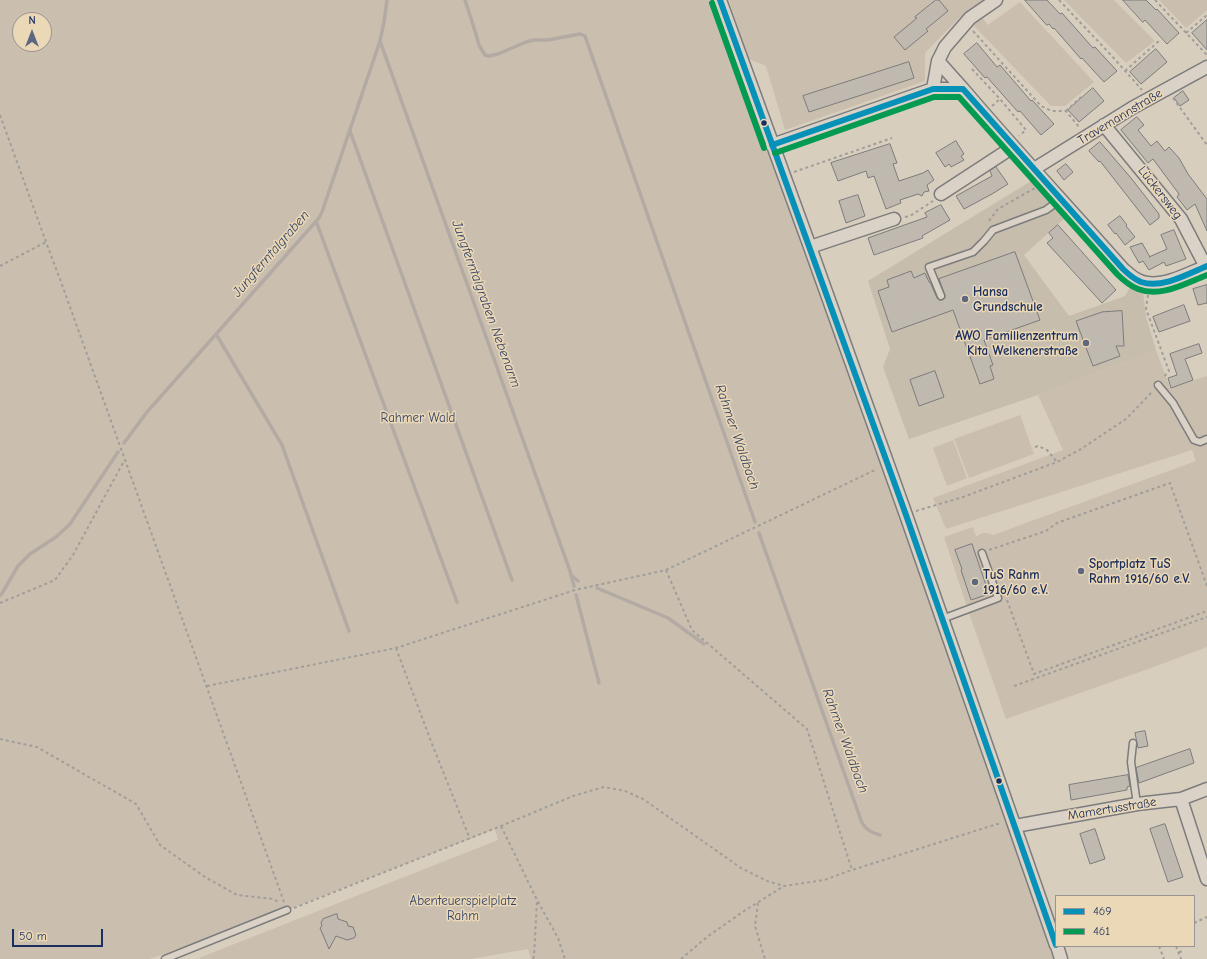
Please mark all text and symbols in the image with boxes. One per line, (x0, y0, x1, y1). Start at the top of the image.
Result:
north arrow (12, 12, 52, 52)
text: N (28, 14, 36, 27)
street label: Travemannstraße (1075, 86, 1165, 148)
unlabelled marker (759, 118, 769, 128)
street label: Lückersweg (1134, 163, 1186, 223)
water label: Jungferntalgraben (229, 207, 313, 301)
water label: Jungferntalgraben Nebenarm (448, 218, 524, 390)
place label: Hansa Grundschule (973, 284, 1043, 315)
marker: Hansa Grundschule (960, 294, 970, 304)
place label: AWO Familienzentrum Kita Welkenerstraße (955, 328, 1078, 359)
marker: AWO Familienzentrum Kita Welkenerstraße (1081, 338, 1091, 348)
water label: Rahmer Waldbach (711, 382, 763, 492)
park label: Rahmer Wald (381, 410, 455, 426)
place label: Sportplatz TuS Rahm 1916/60 e.V. (1089, 556, 1190, 587)
marker: Sportplatz TuS Rahm 1916/60 e.V. (1076, 566, 1086, 576)
place label: TuS Rahm 1916/60 e.V. (983, 567, 1048, 598)
marker: TuS Rahm 1916/60 e.V. (970, 577, 980, 587)
water label: Rahmer Waldbach (818, 686, 872, 796)
unlabelled marker (994, 776, 1004, 786)
street label: Mamertusstraße (1066, 794, 1158, 824)
park label: Abenteuerspielplatz Rahm (410, 893, 516, 924)
legend (1055, 895, 1195, 947)
text: 469 (1093, 904, 1112, 918)
scale bar (14, 921, 105, 947)
text: 461 (1093, 924, 1110, 938)
text: 50 m (19, 929, 47, 943)

